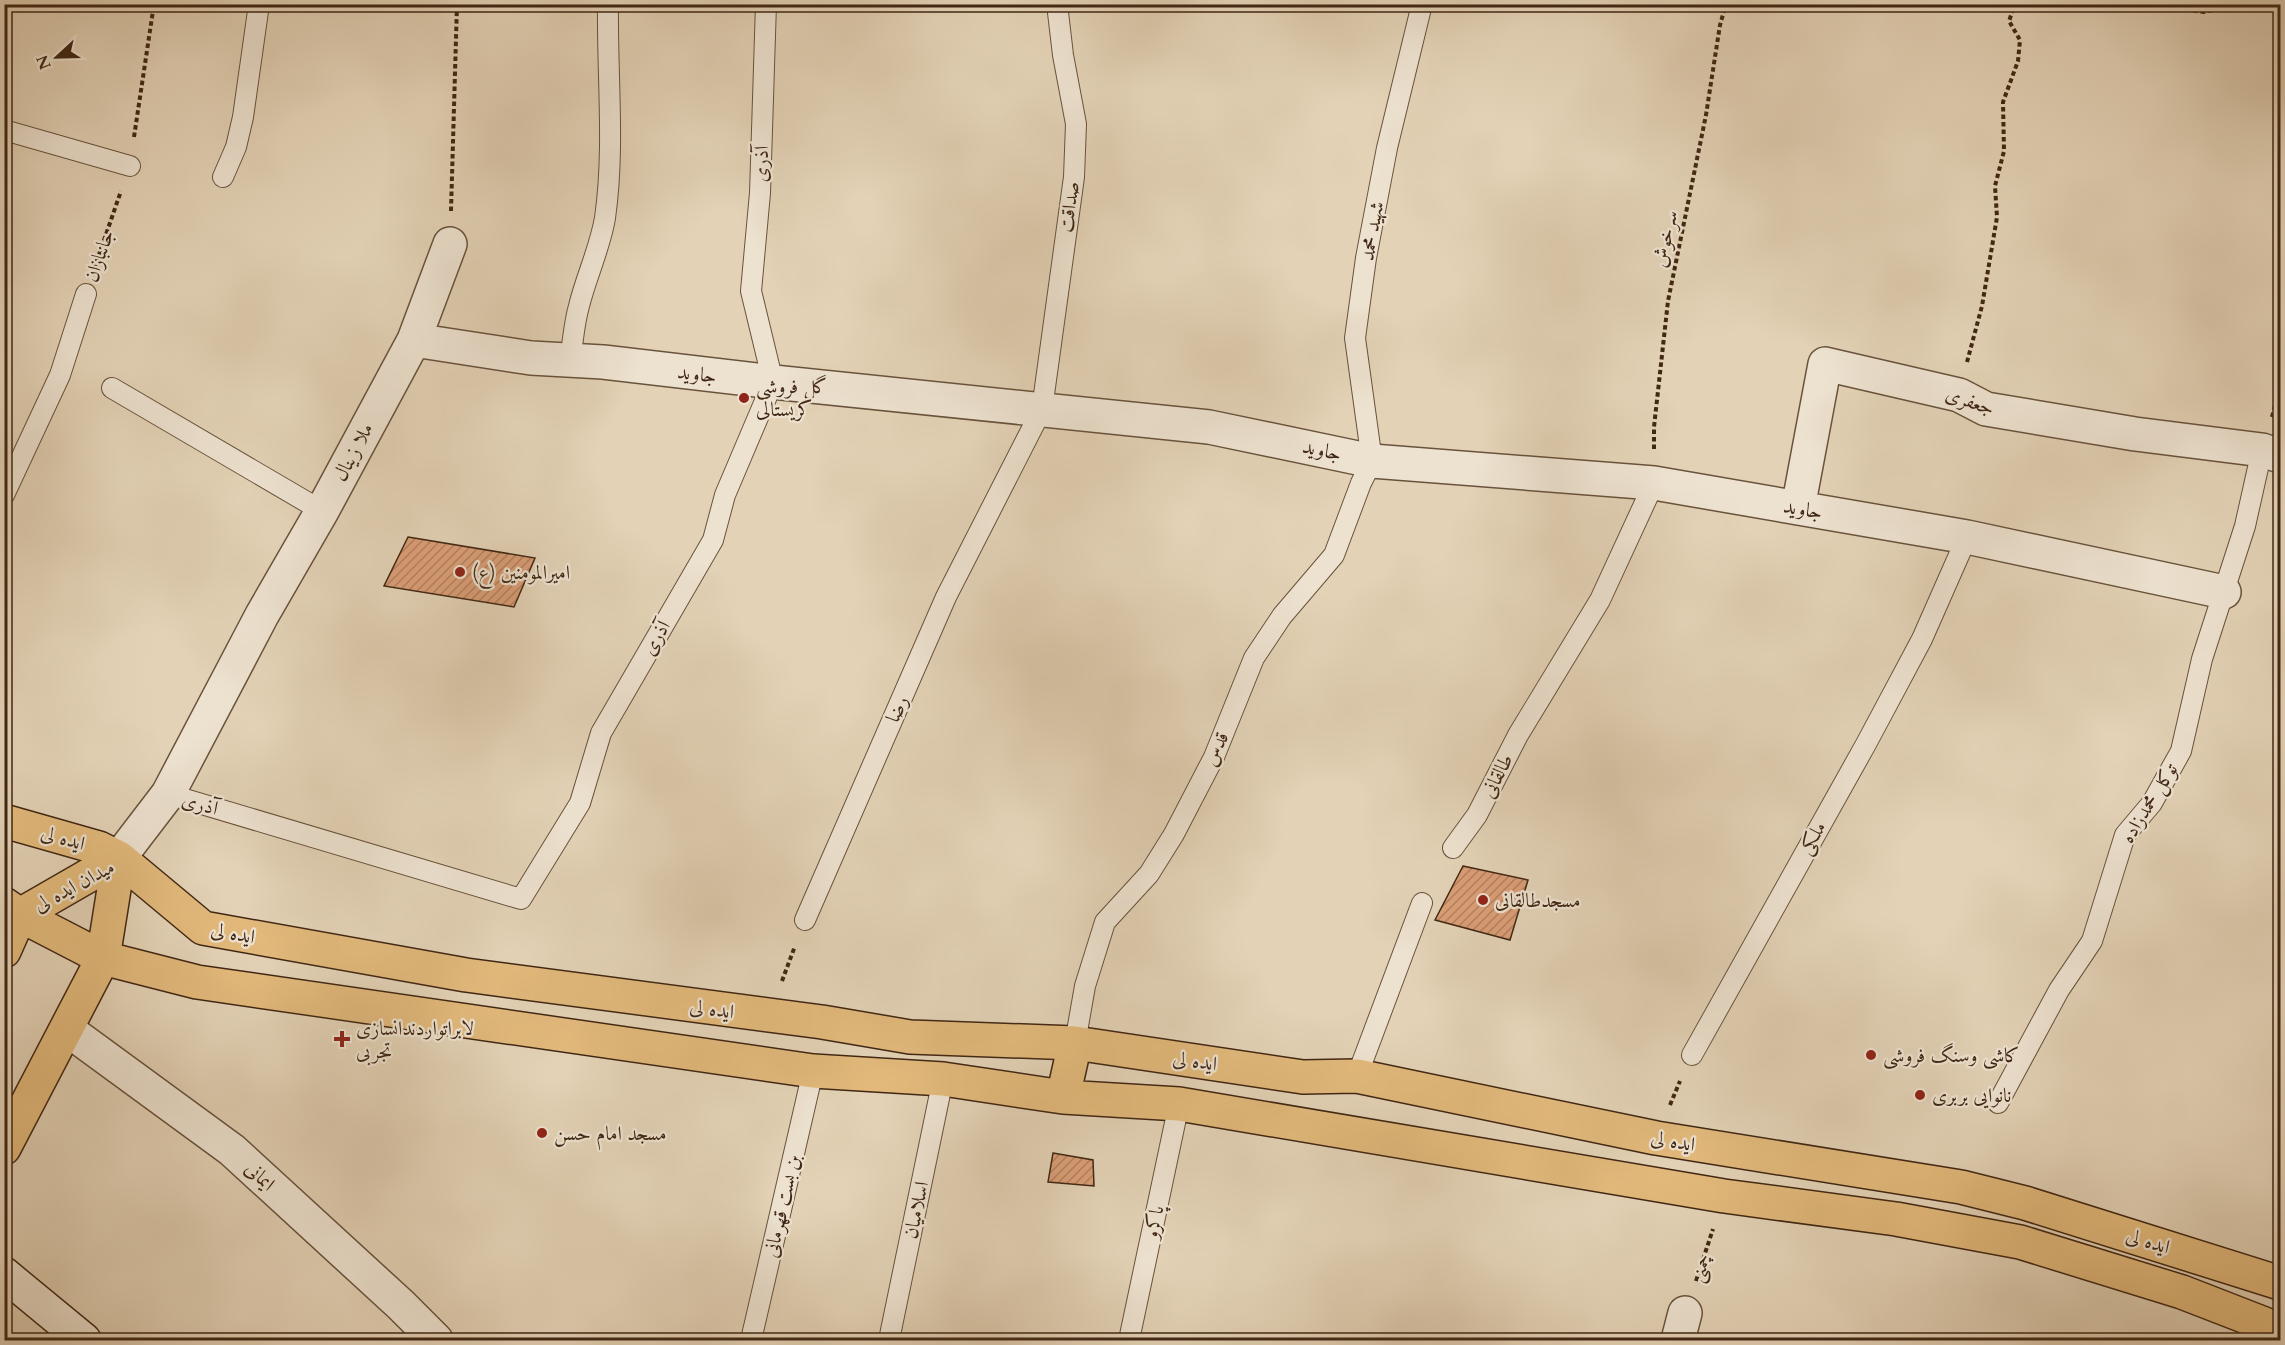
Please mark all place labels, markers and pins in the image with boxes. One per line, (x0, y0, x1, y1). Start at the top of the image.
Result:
place label: گل فروشی کریستالی (756, 373, 827, 423)
marker: گل فروشی کریستالی (737, 391, 751, 405)
place label: امیرالمومنین (ع) (472, 559, 570, 590)
marker: امیرالمومنین (ع) (453, 565, 467, 579)
place label: مسجدطالقانی (1495, 887, 1580, 914)
marker: مسجدطالقانی (1476, 893, 1490, 907)
place label: لابراتواردندانسازی تجربی (356, 1015, 474, 1066)
marker: لابراتواردندانسازی تجربی (333, 1030, 351, 1048)
place label: کاشی وسنگ فروشی (1883, 1042, 2020, 1070)
marker: کاشی وسنگ فروشی (1864, 1048, 1878, 1062)
place label: نانوایی بربری (1932, 1082, 2012, 1109)
marker: نانوایی بربری (1913, 1088, 1927, 1102)
place label: مسجد امام حسن (554, 1120, 666, 1151)
marker: مسجد امام حسن (535, 1126, 549, 1140)

